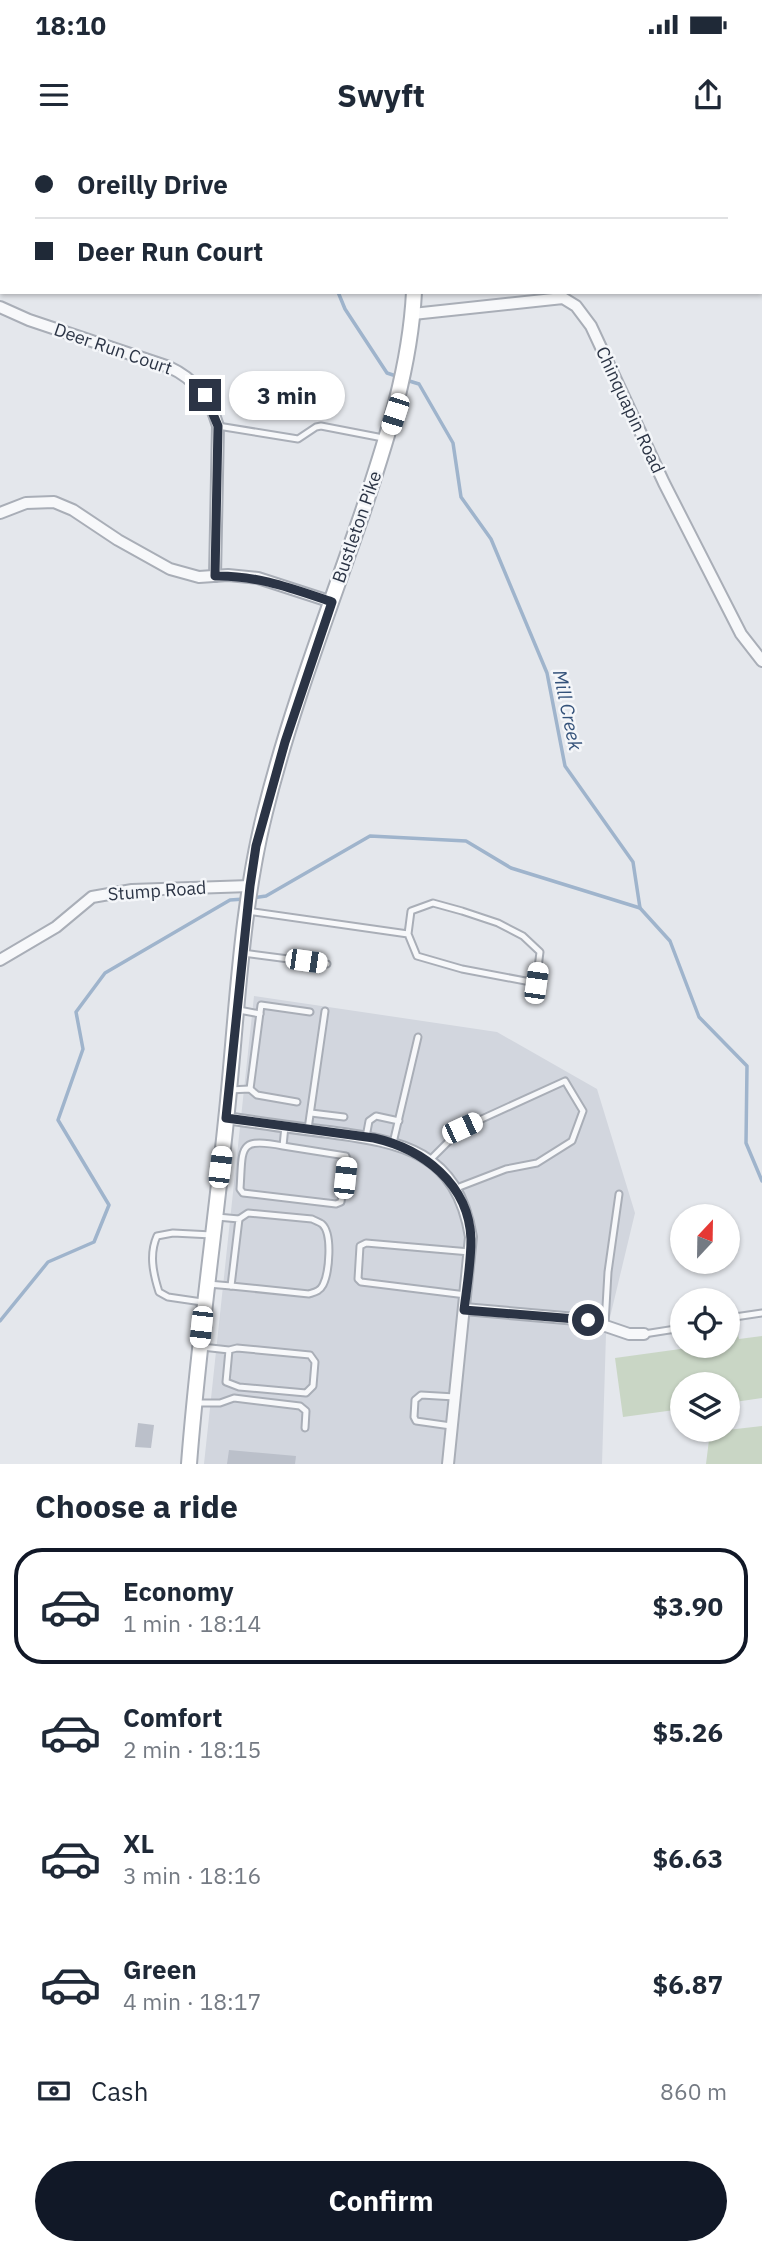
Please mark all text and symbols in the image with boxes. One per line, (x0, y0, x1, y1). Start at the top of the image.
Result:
text: 18:10 (35, 8, 106, 42)
text: Swyft (337, 74, 425, 116)
icon: menu (35, 76, 73, 114)
icon: share (689, 76, 727, 114)
text: Oreilly Drive (77, 167, 228, 201)
text: Deer Run Court (77, 234, 263, 268)
street label: Deer Run Court (51, 318, 175, 379)
street label: Chinquapin Road (591, 343, 670, 477)
callout: 3 min (230, 370, 345, 420)
route end (189, 379, 221, 411)
text: 3 min (257, 380, 317, 410)
car (379, 391, 412, 437)
street label: Bustleton Pike (327, 468, 386, 586)
water label: Mill Creek (548, 667, 588, 754)
street label: Stump Road (107, 876, 207, 905)
car (284, 948, 329, 974)
car (523, 961, 550, 1005)
car (439, 1110, 486, 1146)
car (208, 1145, 233, 1189)
car (333, 1156, 358, 1200)
north arrow (670, 1204, 740, 1274)
map controls (670, 1204, 740, 1442)
button: locate (670, 1288, 740, 1358)
route start (572, 1304, 604, 1336)
car (189, 1305, 214, 1349)
button: layers (670, 1372, 740, 1442)
text: Choose a ride (35, 1485, 238, 1527)
text: Economy (123, 1574, 234, 1608)
icon: car (39, 1575, 102, 1638)
text: $3.90 (653, 1589, 723, 1623)
text: 1 min · 18:14 (123, 1608, 261, 1638)
text: Comfort (123, 1700, 222, 1734)
icon: car (39, 1701, 102, 1764)
text: $5.26 (653, 1715, 723, 1749)
text: 2 min · 18:15 (123, 1734, 261, 1764)
text: XL (123, 1826, 154, 1860)
icon: car (39, 1827, 102, 1890)
text: $6.63 (653, 1841, 723, 1875)
text: 3 min · 18:16 (123, 1860, 261, 1890)
text: Green (123, 1952, 197, 1986)
icon: car (39, 1953, 102, 2016)
text: $6.87 (653, 1967, 723, 2001)
text: 4 min · 18:17 (123, 1986, 261, 2016)
icon: cash (35, 2072, 73, 2110)
text: Cash (91, 2074, 148, 2108)
text: 860 m (660, 2076, 727, 2106)
button: Confirm (35, 2161, 727, 2241)

